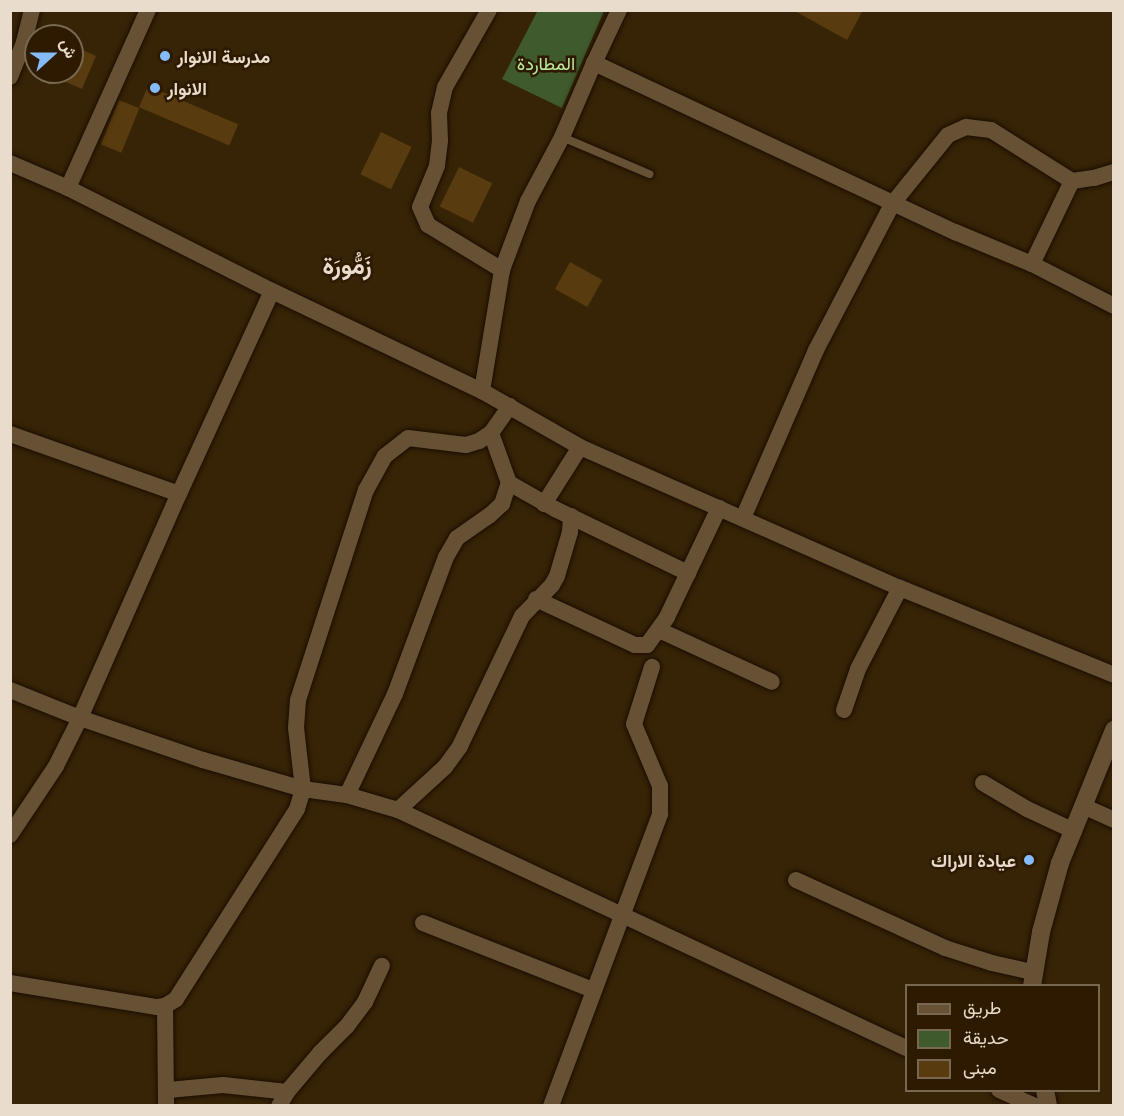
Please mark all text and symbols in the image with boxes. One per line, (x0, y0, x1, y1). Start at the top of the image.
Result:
north arrow (24, 24, 84, 84)
text: ش (55, 35, 83, 61)
place label: مدرسة الانوار (177, 45, 270, 67)
marker: مدرسة الانوار (158, 49, 172, 63)
park label: المطاردة (517, 52, 575, 74)
place label: الانوار (167, 77, 207, 99)
marker: الانوار (148, 81, 162, 95)
district label: زَمُّورَة (322, 251, 372, 279)
place label: عيادة الاراك (931, 849, 1016, 871)
marker: عيادة الاراك (1020, 851, 1038, 869)
legend (905, 984, 1100, 1092)
text: طريق (963, 995, 1001, 1019)
text: حديقة (963, 1025, 1009, 1049)
text: مبنى (963, 1055, 997, 1079)

